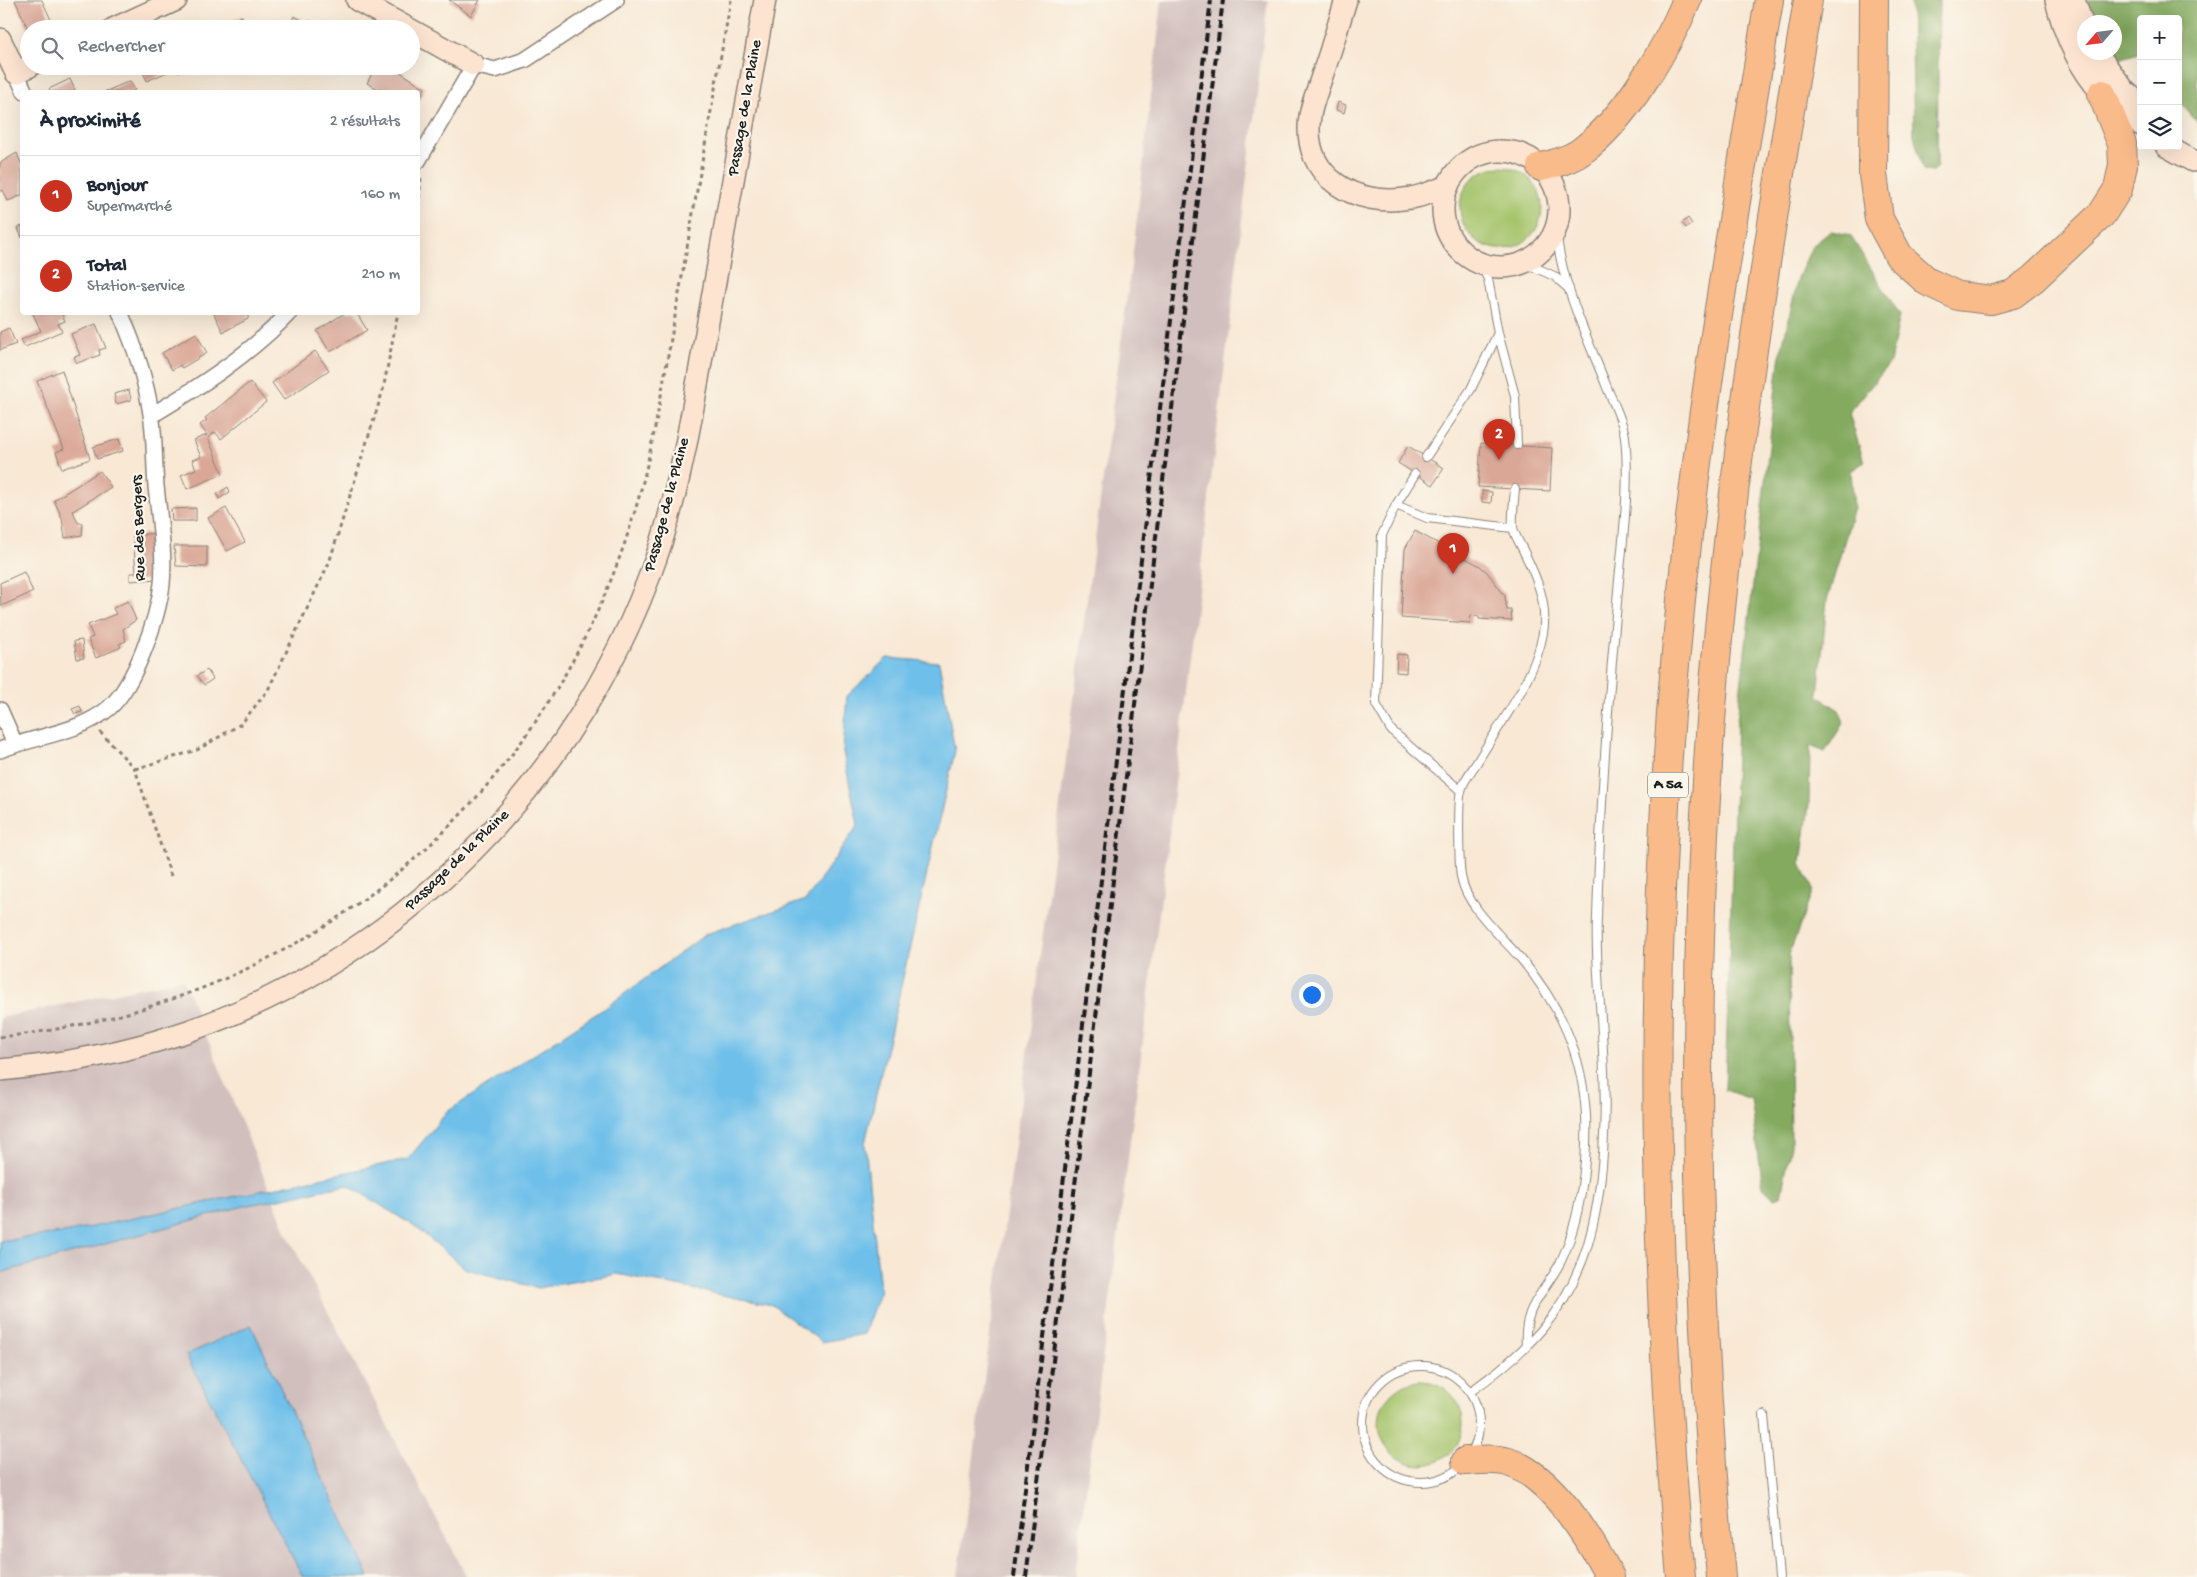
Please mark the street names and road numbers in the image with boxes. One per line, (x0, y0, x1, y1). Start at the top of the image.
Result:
street label: Passage de la Plaine (725, 38, 767, 178)
street label: Passage de la Plaine (641, 435, 695, 575)
street label: Rue des Bergers (129, 473, 151, 581)
road number: A 5a (1648, 772, 1688, 798)
street label: Passage de la Plaine (401, 806, 515, 916)

